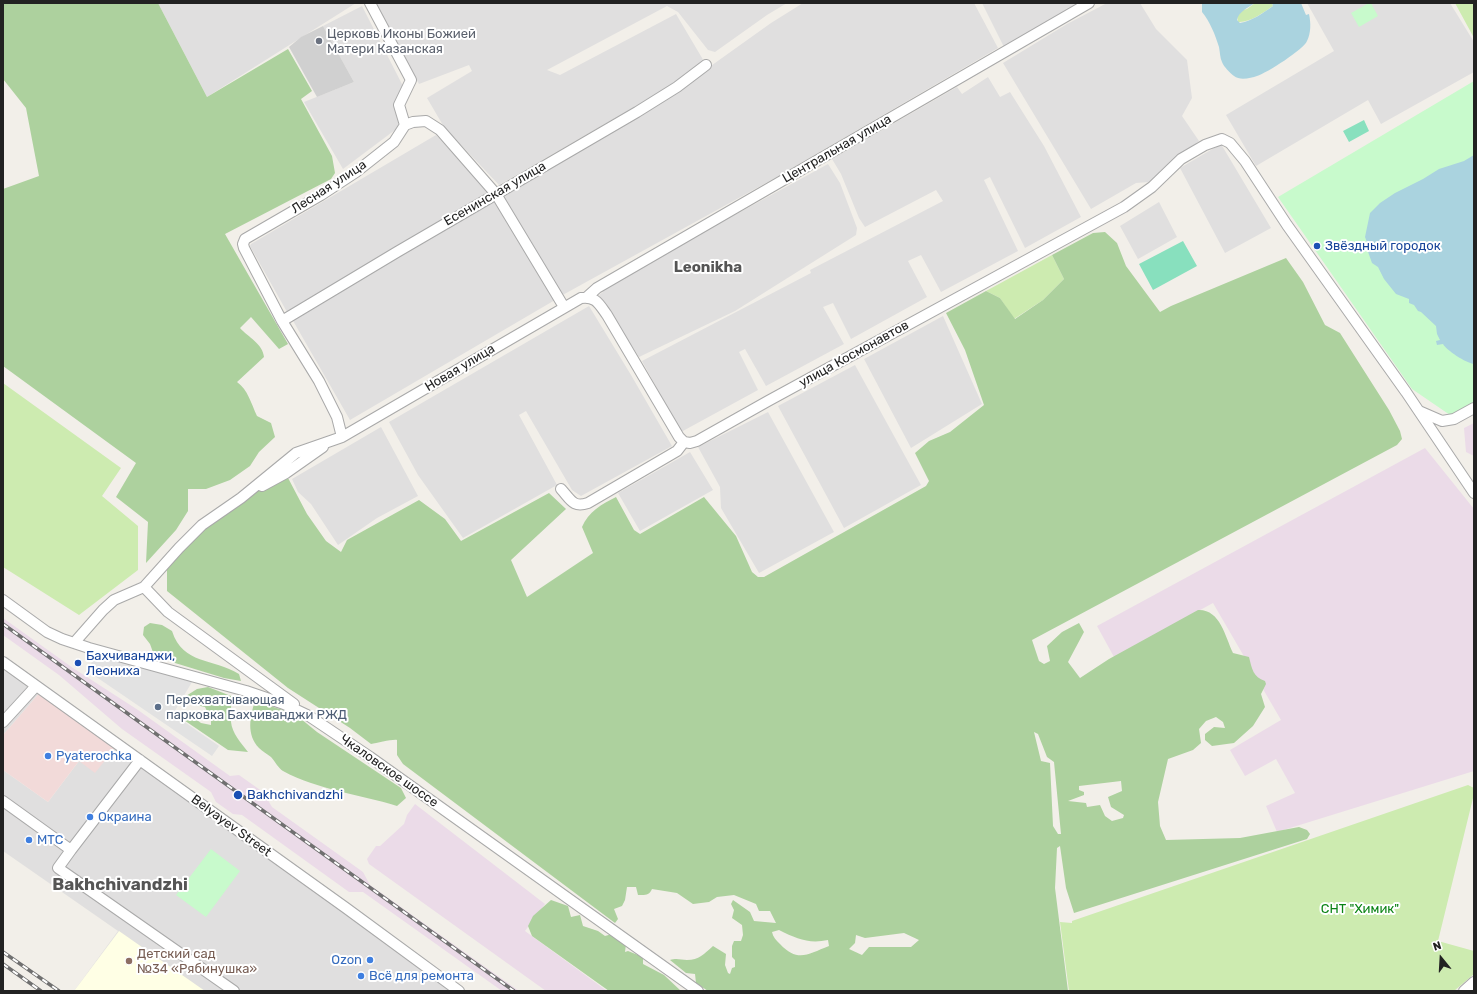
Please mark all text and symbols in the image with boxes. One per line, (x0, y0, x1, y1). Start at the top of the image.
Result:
place label: Церковь Иконы Божией Матери Казанская (327, 26, 476, 57)
marker: Церковь Иконы Божией Матери Казанская (314, 36, 324, 46)
street label: Центральная улица (780, 111, 894, 187)
street label: Лесная улица (289, 157, 369, 217)
street label: Есенинская улица (441, 158, 549, 230)
place label: Звёздный городок (1325, 238, 1441, 254)
marker: Звёздный городок (1312, 241, 1322, 251)
district label: Leonikha (674, 259, 742, 277)
street label: улица Космонавтов (796, 317, 912, 391)
street label: Новая улица (422, 341, 498, 395)
place label: Бахчиванджи, Леониха (86, 648, 175, 679)
marker: Бахчиванджи, Леониха (73, 658, 83, 668)
place label: Перехватывающая парковка Бахчиванджи РЖД (166, 692, 347, 723)
marker: Перехватывающая парковка Бахчиванджи РЖД (153, 702, 163, 712)
street label: Чкаловское шоссе (337, 731, 441, 811)
place label: Pyaterochka (56, 748, 132, 764)
marker: Pyaterochka (43, 751, 53, 761)
place label: Bakhchivandzhi (247, 787, 343, 803)
marker: Bakhchivandzhi (232, 789, 244, 801)
street label: Belyayev Street (188, 792, 274, 860)
place label: Окраина (98, 809, 152, 825)
marker: Окраина (85, 812, 95, 822)
place label: МТС (37, 832, 64, 848)
marker: МТС (24, 835, 34, 845)
district label: Bakhchivandzhi (52, 875, 188, 895)
park label: СНТ "Химик" (1321, 901, 1399, 917)
north arrow (1421, 938, 1461, 978)
text: N (1431, 939, 1443, 954)
place label: Детский сад №34 «Рябинушка» (137, 946, 257, 977)
place label: Ozon (331, 952, 362, 968)
marker: Ozon (365, 955, 375, 965)
marker: Детский сад №34 «Рябинушка» (124, 956, 134, 966)
place label: Всё для ремонта (369, 968, 474, 984)
marker: Всё для ремонта (356, 971, 366, 981)

